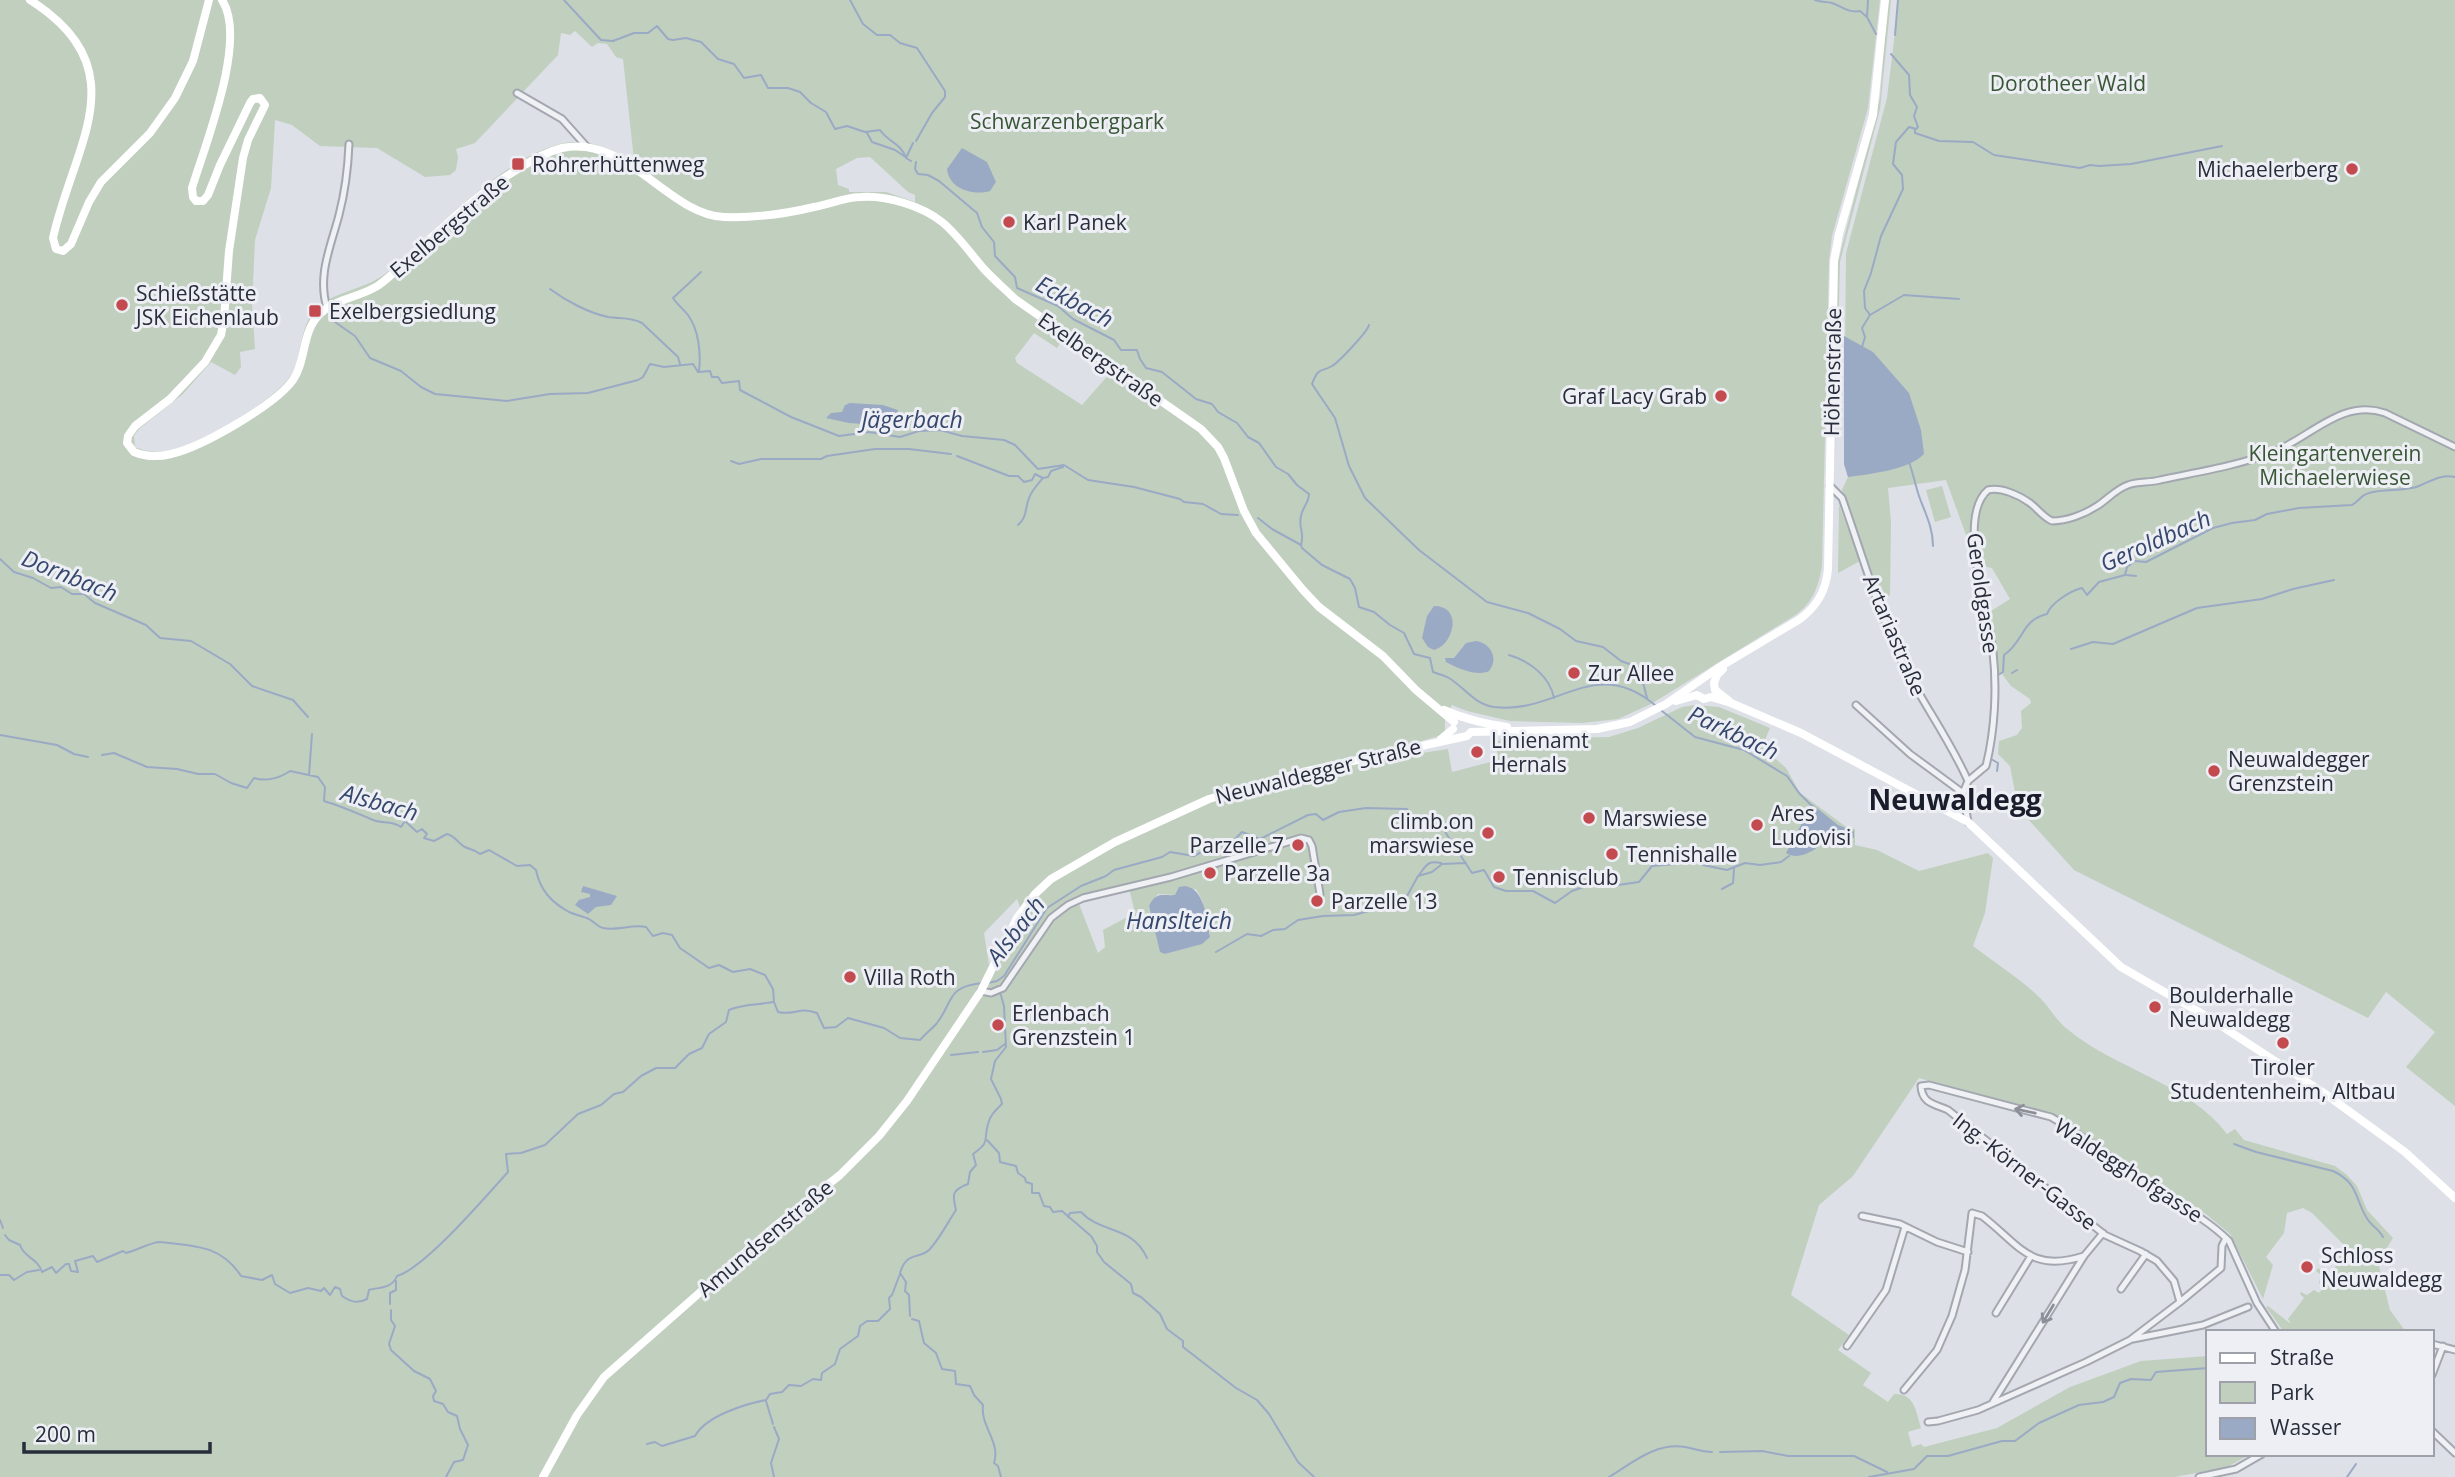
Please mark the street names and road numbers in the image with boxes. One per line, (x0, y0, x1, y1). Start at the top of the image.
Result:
street label: Exelbergstraße (384, 168, 514, 284)
street label: Exelbergstraße (1033, 305, 1169, 413)
street label: Höhenstraße (1817, 308, 1847, 436)
street label: Geroldgasse (1961, 531, 2005, 655)
street label: Artariastraße (1857, 570, 1933, 700)
street label: Neuwaldegger Straße (1212, 732, 1424, 810)
street label: Ing.-Körner-Gasse (1947, 1106, 2103, 1236)
street label: Waldegghofgasse (2050, 1112, 2208, 1228)
street label: Amundsenstraße (691, 1173, 839, 1303)

